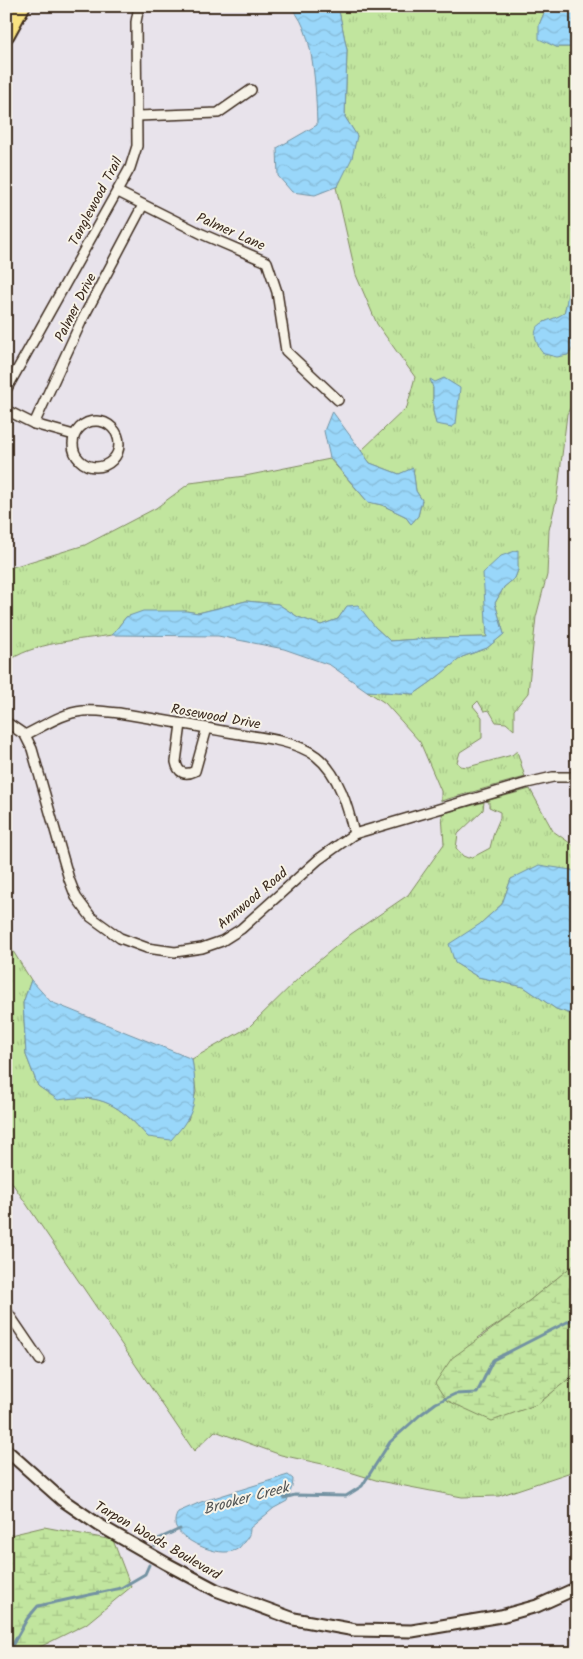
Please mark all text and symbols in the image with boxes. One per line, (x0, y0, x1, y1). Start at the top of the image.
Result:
street label: Tanglewood Trail (63, 153, 129, 250)
street label: Palmer Lane (193, 207, 269, 257)
street label: Palmer Drive (49, 269, 103, 346)
street label: Rosewood Drive (169, 698, 263, 736)
street label: Annwood Road (213, 862, 294, 935)
water label: Brooker Creek (201, 1476, 293, 1522)
street label: Tarpon Woods Boulevard (90, 1496, 226, 1587)

